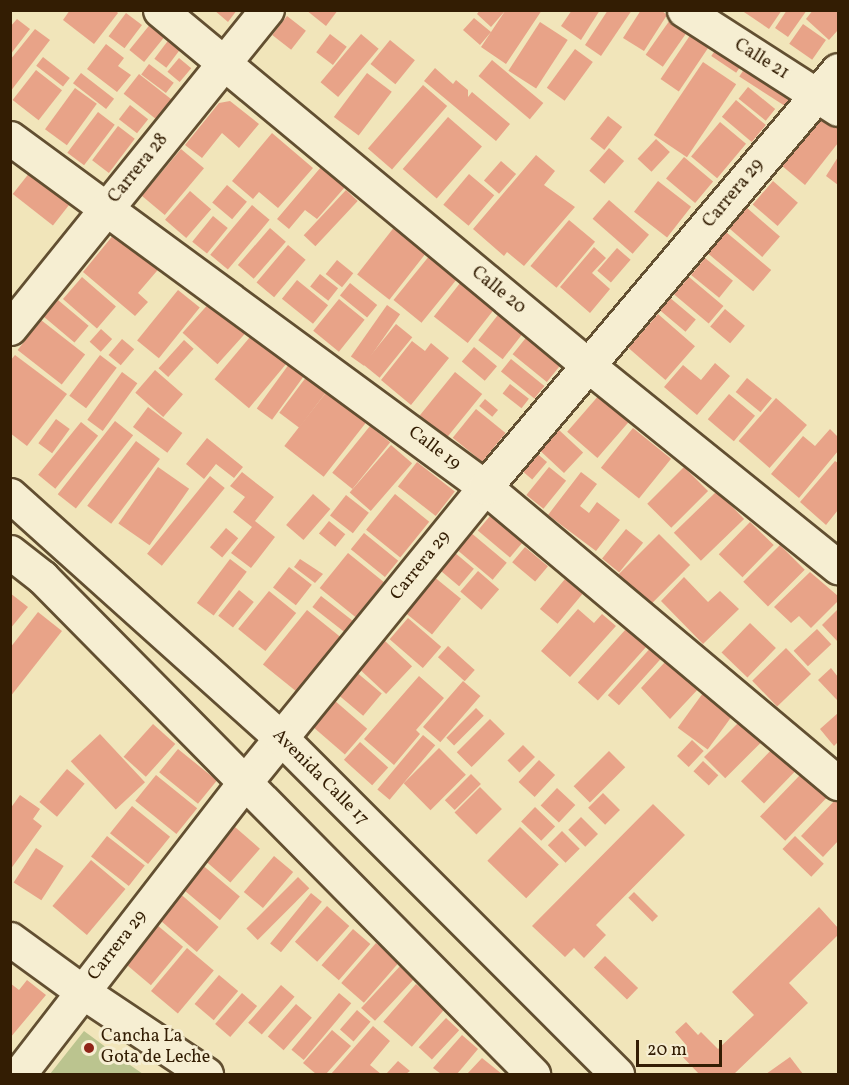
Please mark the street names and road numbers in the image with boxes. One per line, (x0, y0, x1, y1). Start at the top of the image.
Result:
street label: Calle 21 (730, 35, 792, 85)
street label: Carrera 28 (104, 130, 174, 208)
street label: Carrera 29 (699, 155, 769, 233)
street label: Calle 20 (466, 262, 530, 320)
street label: Calle 19 (404, 422, 464, 476)
street label: Carrera 29 (386, 527, 456, 605)
street label: Avenida Calle 17 (267, 725, 373, 831)
street label: Carrera 29 (84, 907, 152, 985)

